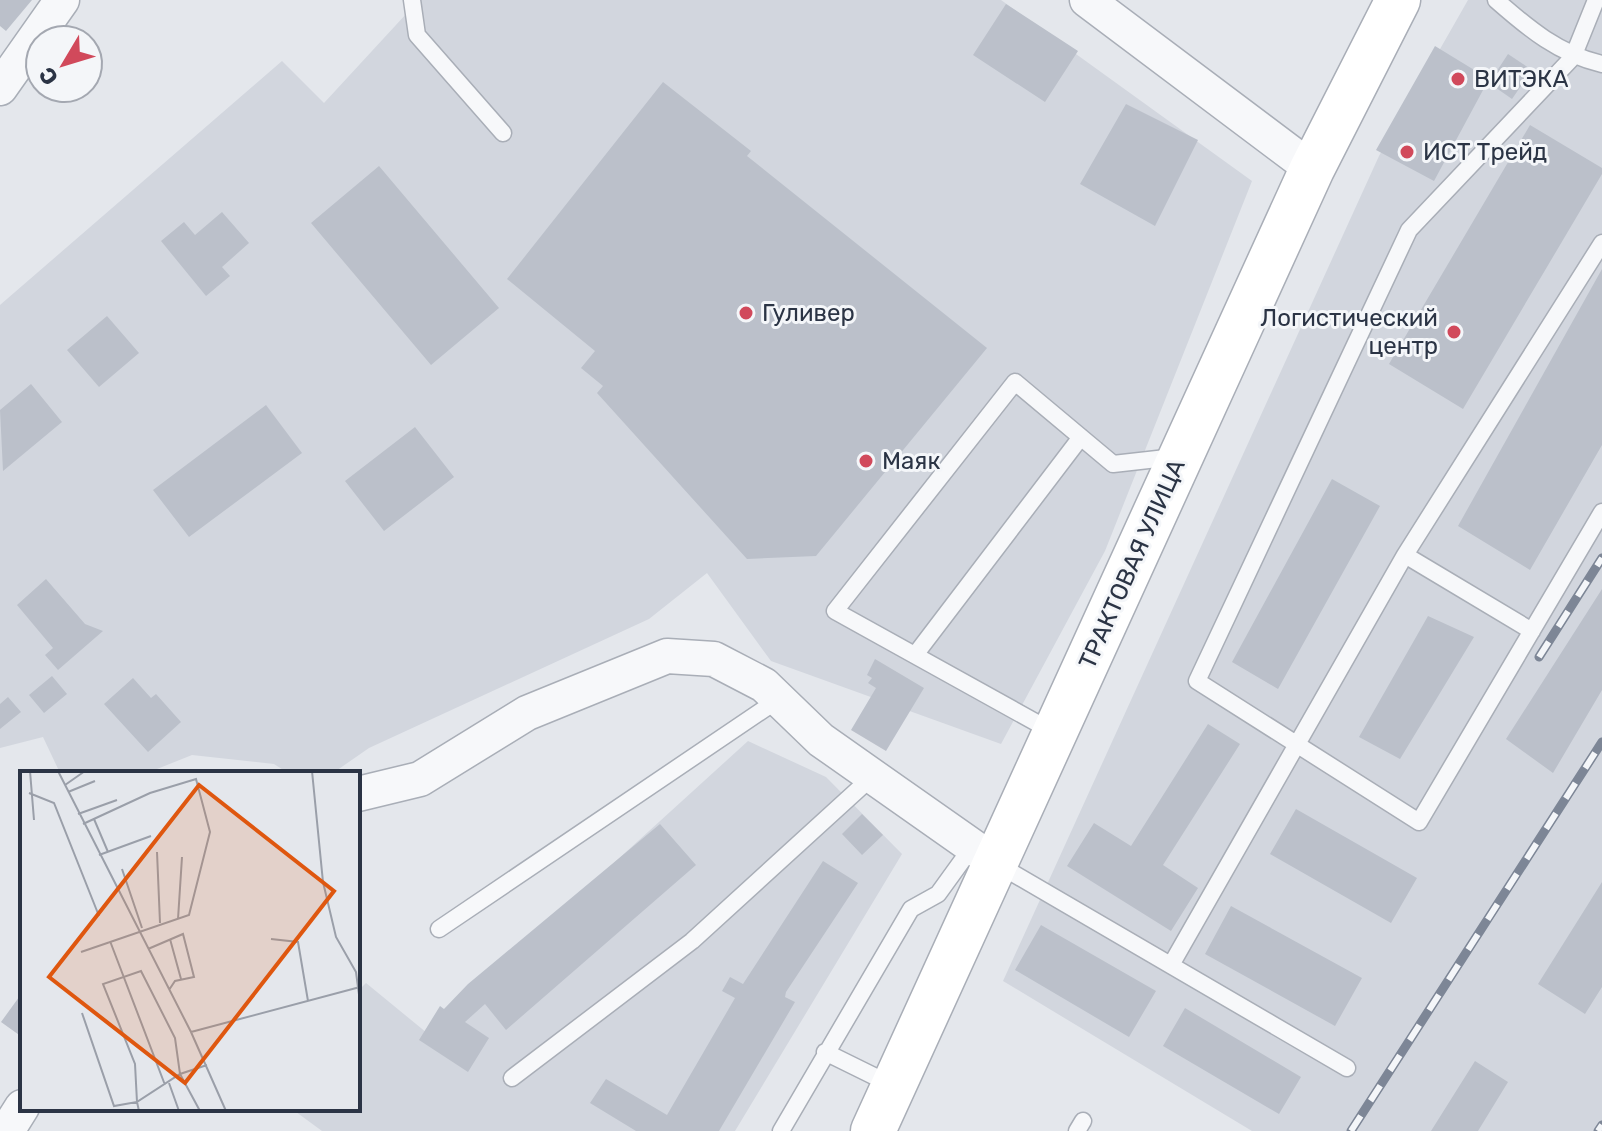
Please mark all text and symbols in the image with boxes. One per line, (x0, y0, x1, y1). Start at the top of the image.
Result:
north arrow (24, 24, 104, 104)
text: С (33, 62, 64, 90)
place label: ВИТЭКА (1474, 65, 1569, 93)
marker: ВИТЭКА (1449, 70, 1467, 88)
place label: ИСТ Трейд (1423, 138, 1547, 166)
marker: ИСТ Трейд (1398, 143, 1416, 161)
place label: Гуливер (762, 299, 855, 327)
marker: Гуливер (737, 304, 755, 322)
place label: Логистический центр (1260, 304, 1438, 360)
marker: Логистический центр (1445, 323, 1463, 341)
place label: Маяк (882, 447, 940, 475)
marker: Маяк (857, 452, 875, 470)
street label: ТРАКТОВАЯ УЛИЦА (1073, 455, 1191, 673)
inset map (20, 771, 360, 1111)

